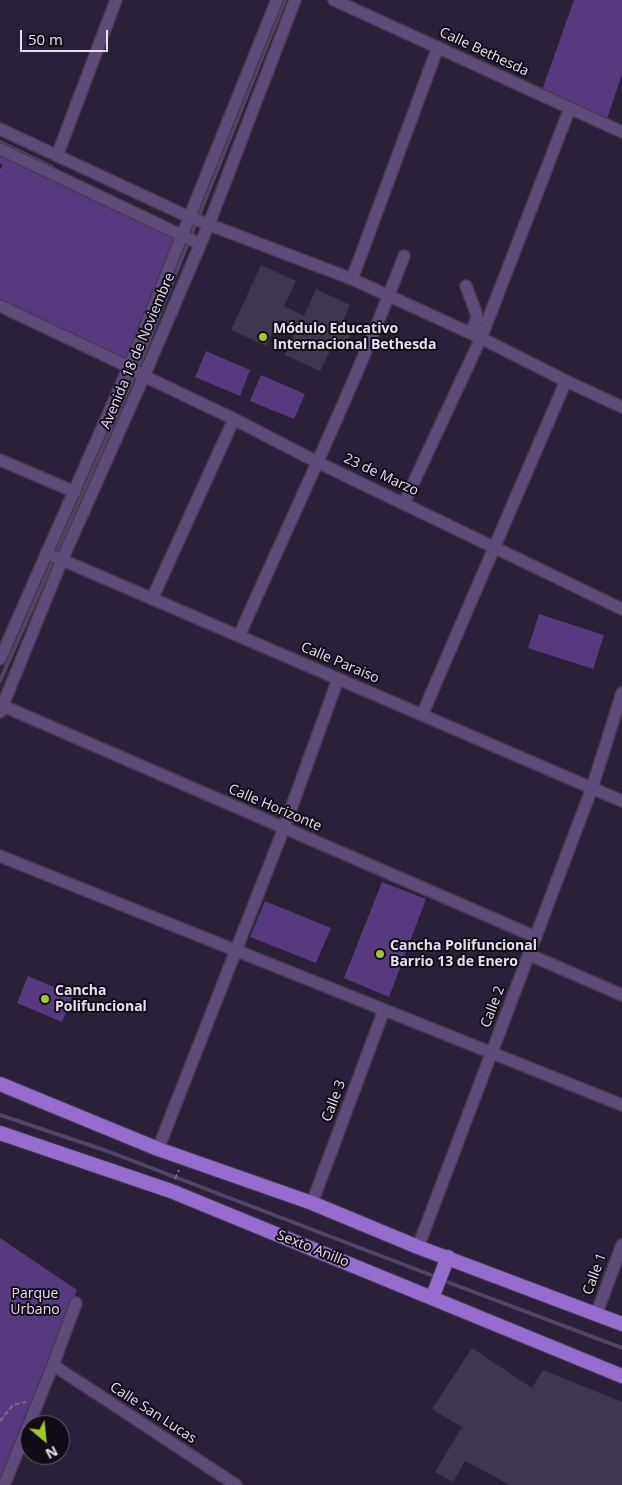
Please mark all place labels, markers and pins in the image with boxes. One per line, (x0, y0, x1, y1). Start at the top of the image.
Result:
place label: Módulo Educativo Internacional Bethesda (273, 321, 436, 354)
marker: Módulo Educativo Internacional Bethesda (257, 331, 269, 343)
place label: Cancha Polifuncional Barrio 13 de Enero (390, 938, 537, 970)
marker: Cancha Polifuncional Barrio 13 de Enero (374, 948, 386, 960)
place label: Cancha Polifuncional (55, 983, 147, 1016)
marker: Cancha Polifuncional (39, 993, 51, 1005)

